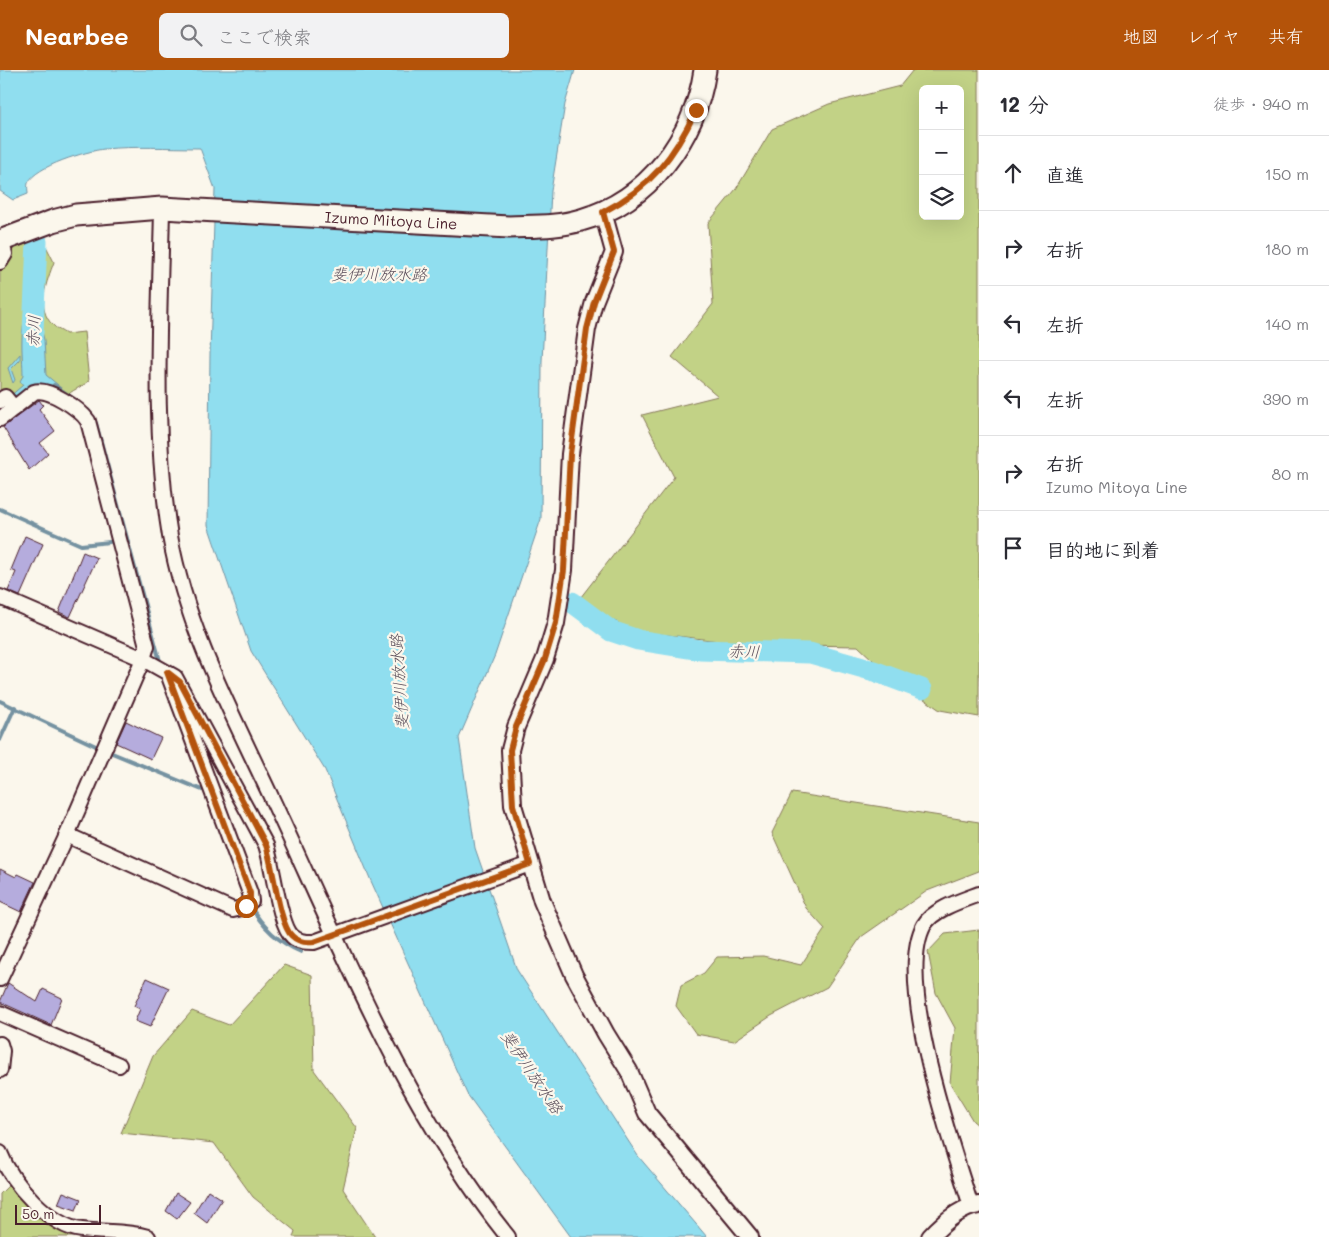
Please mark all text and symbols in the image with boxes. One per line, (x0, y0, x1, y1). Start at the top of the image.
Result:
search box (159, 13, 509, 58)
text: Nearbee (25, 20, 129, 51)
icon: search (177, 21, 205, 49)
text: ここで検索 (217, 24, 312, 49)
text: 地図 (1123, 24, 1159, 48)
text: レイヤ (1187, 24, 1240, 48)
text: 共有 (1268, 24, 1304, 48)
map controls (919, 85, 964, 220)
button: + (919, 85, 964, 130)
text: 12 分 (999, 90, 1049, 117)
text: 徒歩 · 940 m (1213, 93, 1309, 114)
route end (685, 99, 708, 122)
button: − (919, 130, 964, 175)
icon: ahead (999, 159, 1027, 187)
text: 直進 (1046, 162, 1084, 187)
text: 150 m (1265, 163, 1309, 184)
button: layers (919, 175, 964, 220)
street label: Izumo Mitoya Line (324, 207, 458, 233)
icon: right (999, 234, 1027, 262)
text: 右折 (1046, 237, 1084, 262)
text: 180 m (1264, 238, 1309, 259)
water label: 斐伊川放水路 (331, 263, 428, 284)
icon: left (999, 309, 1027, 337)
text: 左折 (1046, 312, 1084, 337)
text: 140 m (1265, 313, 1309, 334)
water label: 赤川 (21, 314, 44, 348)
icon: left (999, 384, 1027, 412)
text: 左折 (1046, 387, 1084, 412)
text: 390 m (1262, 388, 1309, 409)
text: 右折 (1046, 451, 1084, 476)
icon: right (999, 459, 1027, 487)
text: 80 m (1272, 463, 1309, 484)
text: Izumo Mitoya Line (1046, 476, 1188, 497)
icon: arrive (999, 534, 1027, 562)
text: 目的地に到着 (1046, 537, 1160, 562)
water label: 斐伊川放水路 (385, 632, 412, 731)
water label: 赤川 (728, 639, 760, 662)
route start (235, 895, 258, 918)
water label: 斐伊川放水路 (497, 1026, 569, 1118)
scale bar (15, 1202, 101, 1225)
text: 50 m (22, 1204, 54, 1223)

